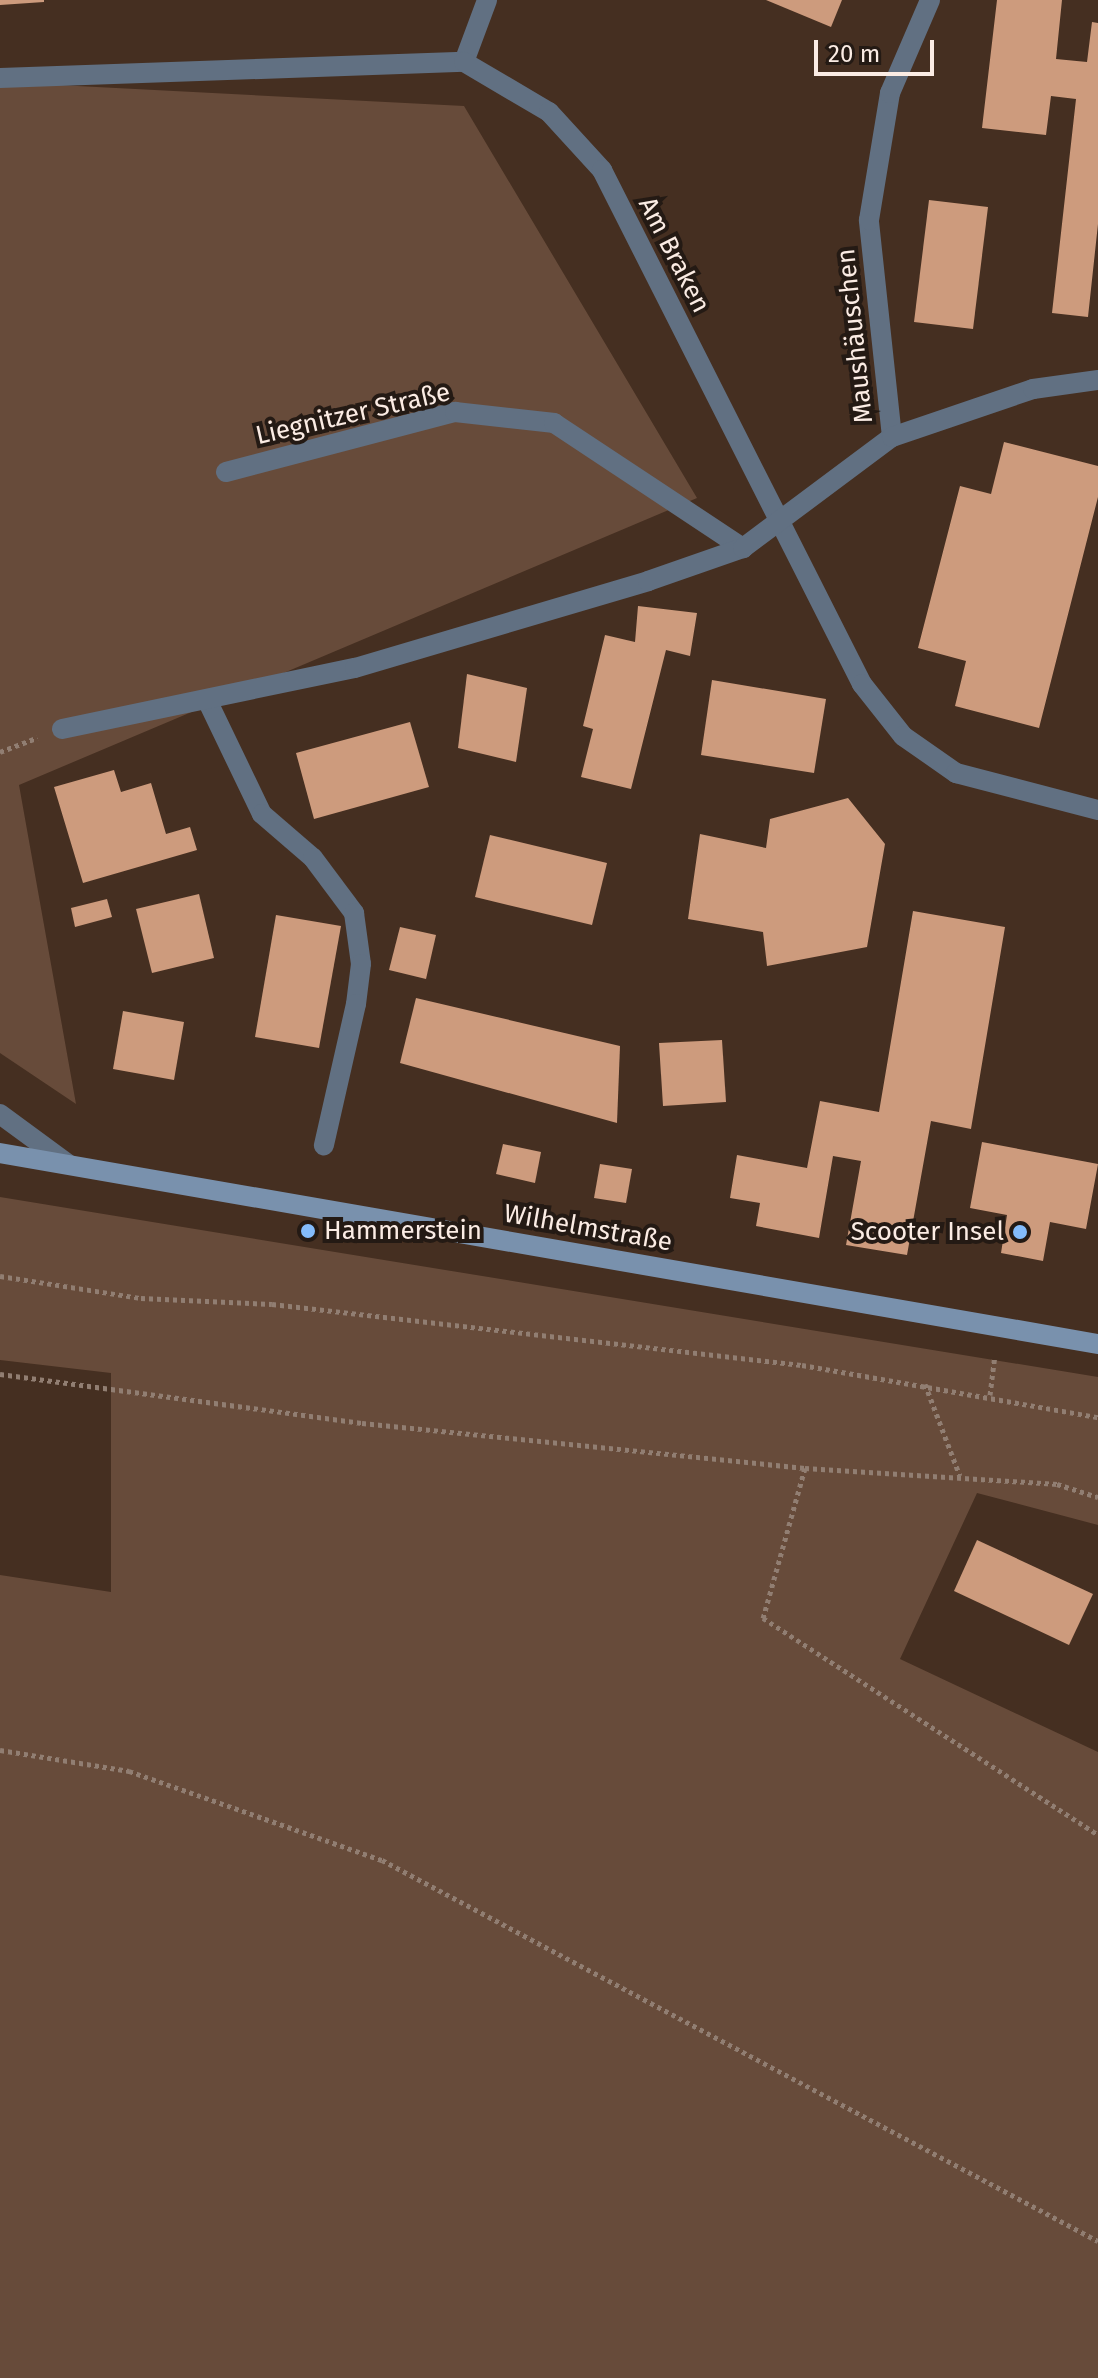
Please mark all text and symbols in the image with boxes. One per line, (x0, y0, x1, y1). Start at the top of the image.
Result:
scale bar (818, 24, 938, 74)
text: 20 m (828, 40, 880, 68)
street label: Am Braken (632, 192, 716, 318)
street label: Maushäuschen (830, 247, 880, 425)
street label: Liegnitzer Straße (253, 376, 453, 452)
street label: Wilhelmstraße (502, 1198, 674, 1258)
place label: Hammerstein (324, 1215, 482, 1247)
place label: Scooter Insel (851, 1216, 1004, 1248)
marker: Hammerstein (299, 1222, 317, 1240)
marker: Scooter Insel (1011, 1223, 1029, 1241)

